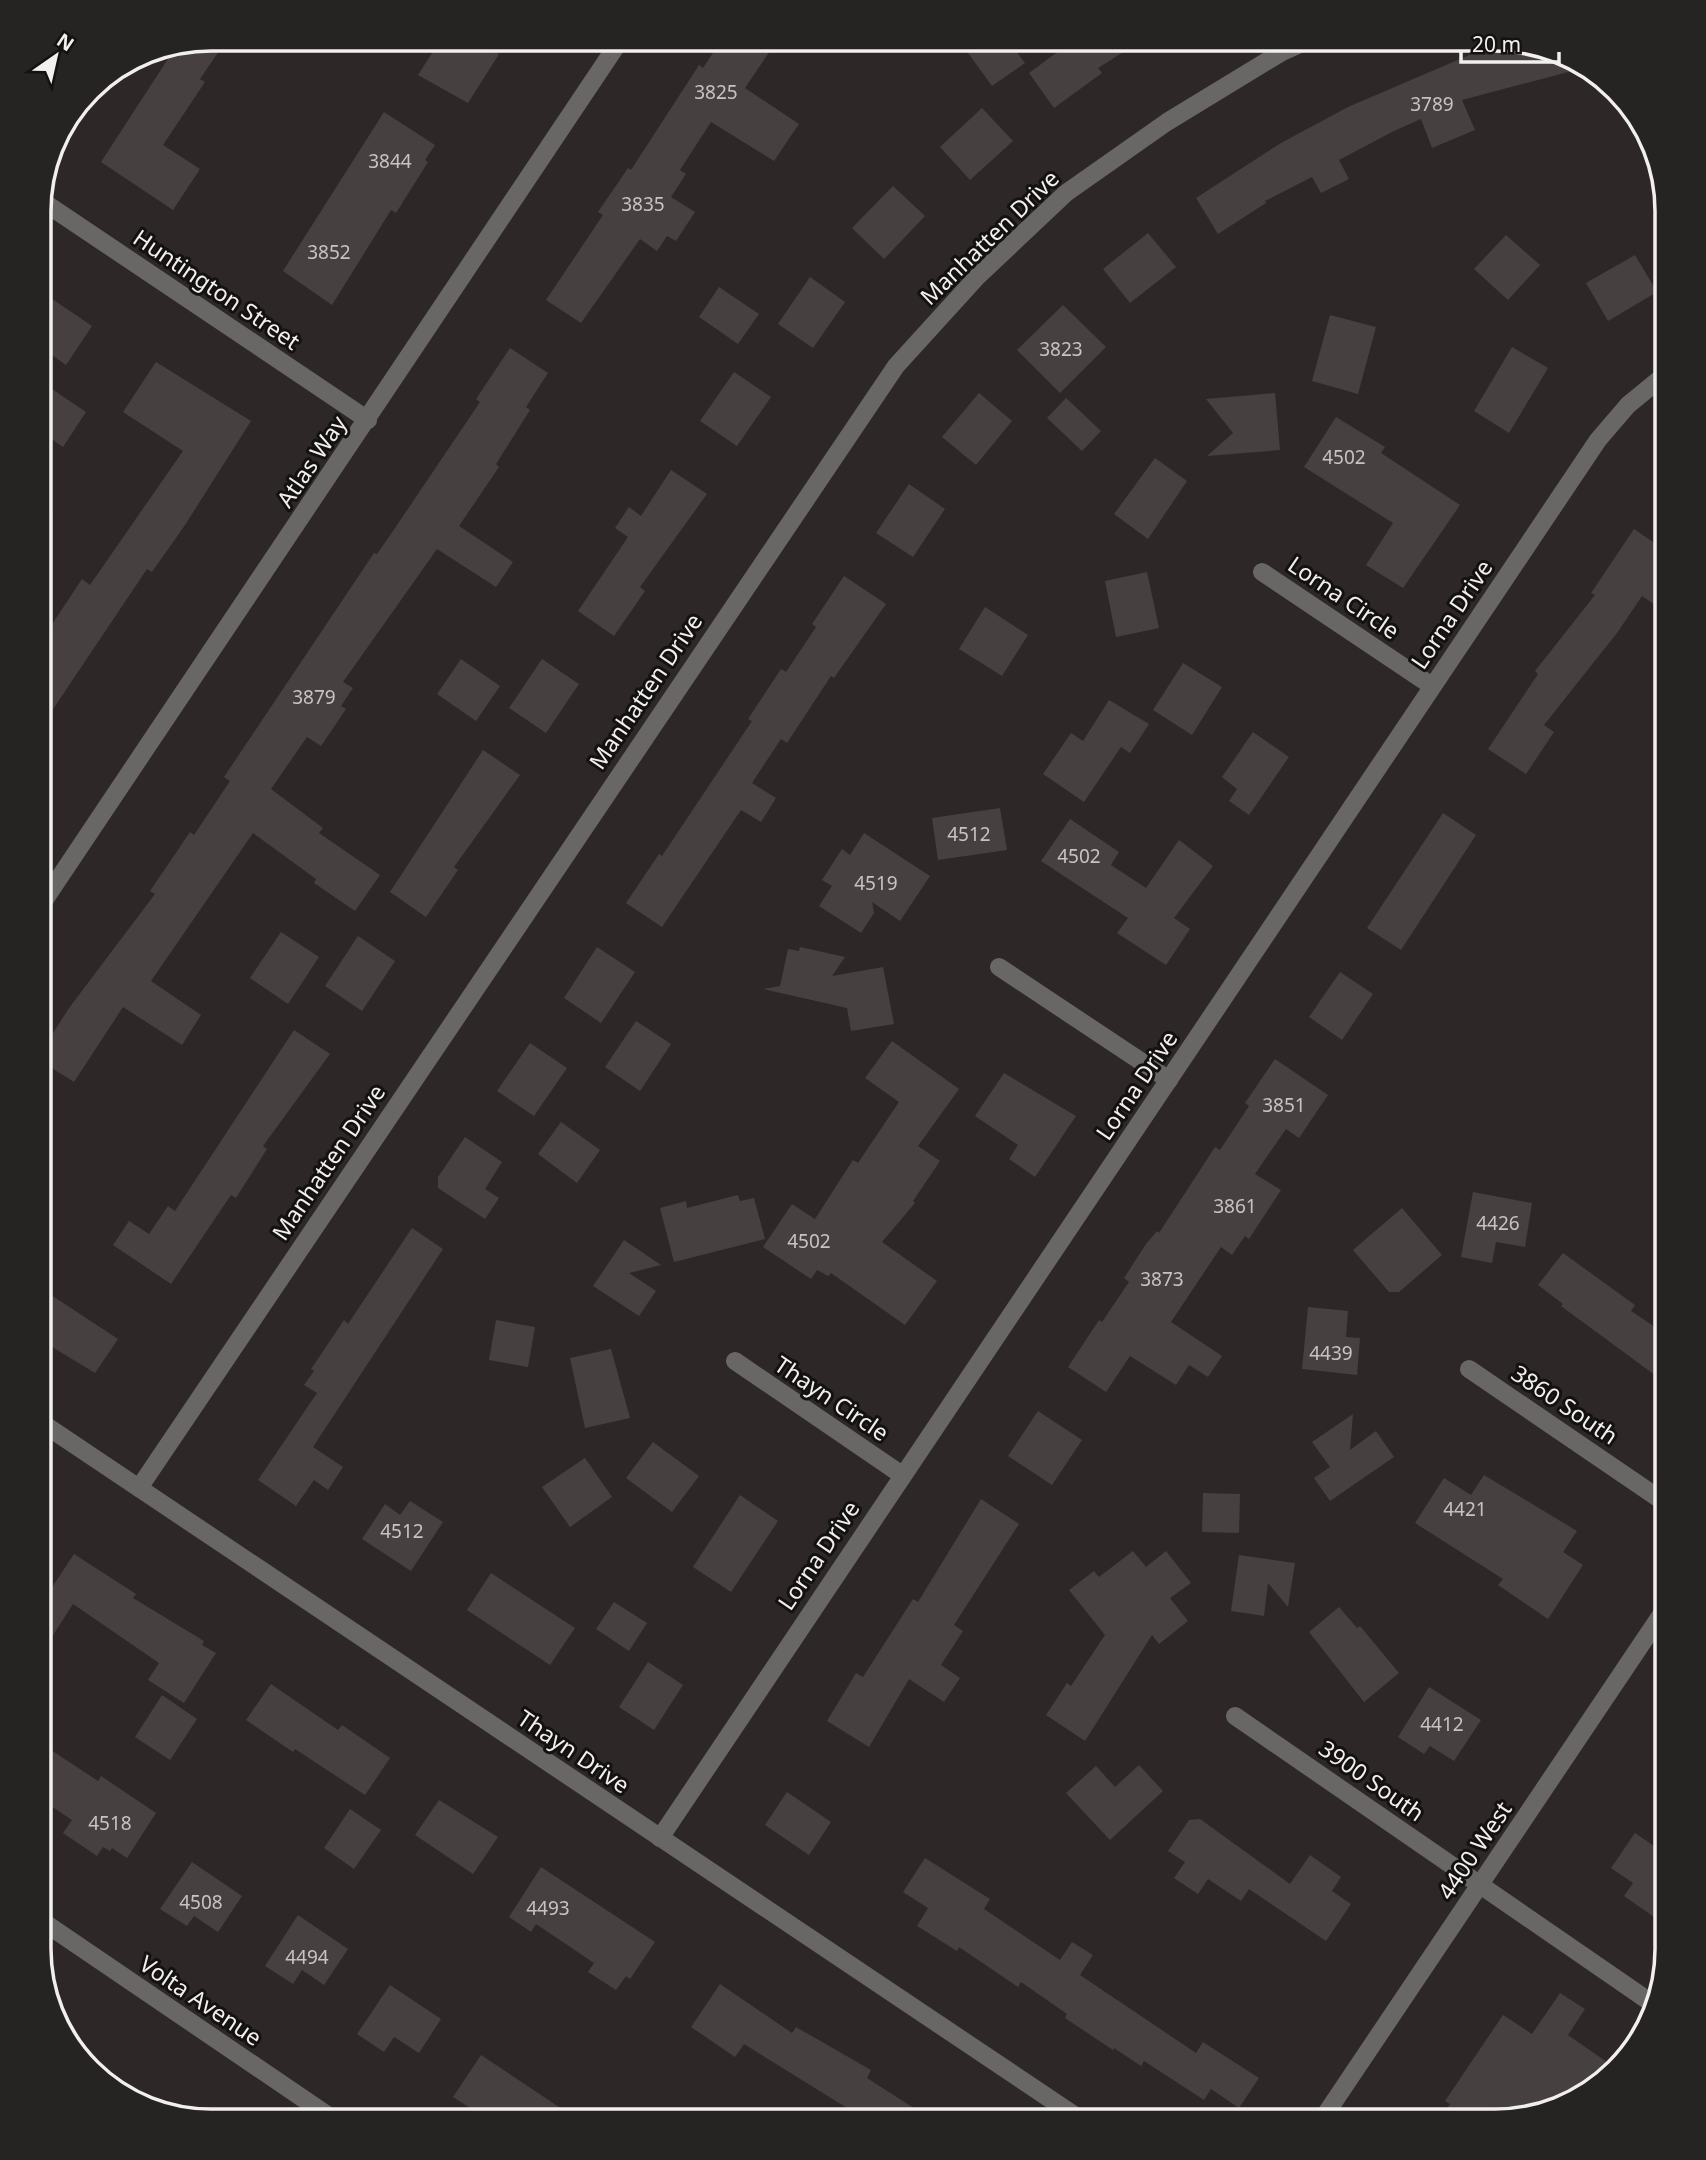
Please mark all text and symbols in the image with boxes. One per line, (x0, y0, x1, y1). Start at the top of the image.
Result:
north arrow (21, 21, 91, 91)
scale bar (1461, 21, 1559, 65)
text: N (52, 27, 79, 57)
text: 20 m (1472, 30, 1521, 58)
house number: 3825 (694, 79, 738, 105)
house number: 3789 (1410, 91, 1454, 117)
house number: 3844 (368, 148, 412, 174)
street label: Manhatten Drive (913, 162, 1065, 312)
house number: 3835 (621, 191, 665, 217)
street label: Huntington Street (127, 221, 307, 357)
house number: 3852 (307, 239, 351, 265)
house number: 3823 (1039, 336, 1083, 362)
street label: Atlas Way (269, 409, 354, 513)
house number: 4502 (1322, 444, 1366, 470)
street label: Lorna Circle (1282, 548, 1406, 646)
street label: Lorna Drive (1403, 553, 1499, 675)
street label: Manhatten Drive (581, 607, 709, 775)
house number: 3879 (292, 684, 336, 710)
house number: 4512 (947, 821, 991, 847)
house number: 4502 (1057, 843, 1101, 869)
house number: 4519 (854, 870, 898, 896)
street label: Lorna Drive (1088, 1024, 1184, 1146)
street label: Manhatten Drive (264, 1078, 392, 1246)
house number: 3851 (1262, 1092, 1306, 1118)
house number: 3861 (1213, 1193, 1257, 1219)
house number: 4426 (1476, 1210, 1520, 1236)
house number: 4502 (787, 1228, 831, 1254)
house number: 3873 (1140, 1266, 1184, 1292)
house number: 4439 (1309, 1340, 1353, 1366)
street label: Thayn Circle (769, 1348, 895, 1448)
street label: 3860 South (1506, 1357, 1624, 1451)
street label: Lorna Drive (770, 1494, 866, 1616)
house number: 4421 (1443, 1496, 1487, 1522)
house number: 4512 (380, 1518, 424, 1544)
street label: Thayn Drive (512, 1702, 636, 1800)
house number: 4412 (1420, 1711, 1464, 1737)
street label: 3900 South (1313, 1732, 1431, 1828)
street label: 4400 West (1429, 1795, 1519, 1905)
house number: 4518 (88, 1810, 132, 1836)
house number: 4508 (179, 1889, 223, 1915)
house number: 4493 (526, 1895, 570, 1921)
house number: 4494 (285, 1944, 329, 1970)
street label: Volta Avenue (134, 1947, 268, 2053)

